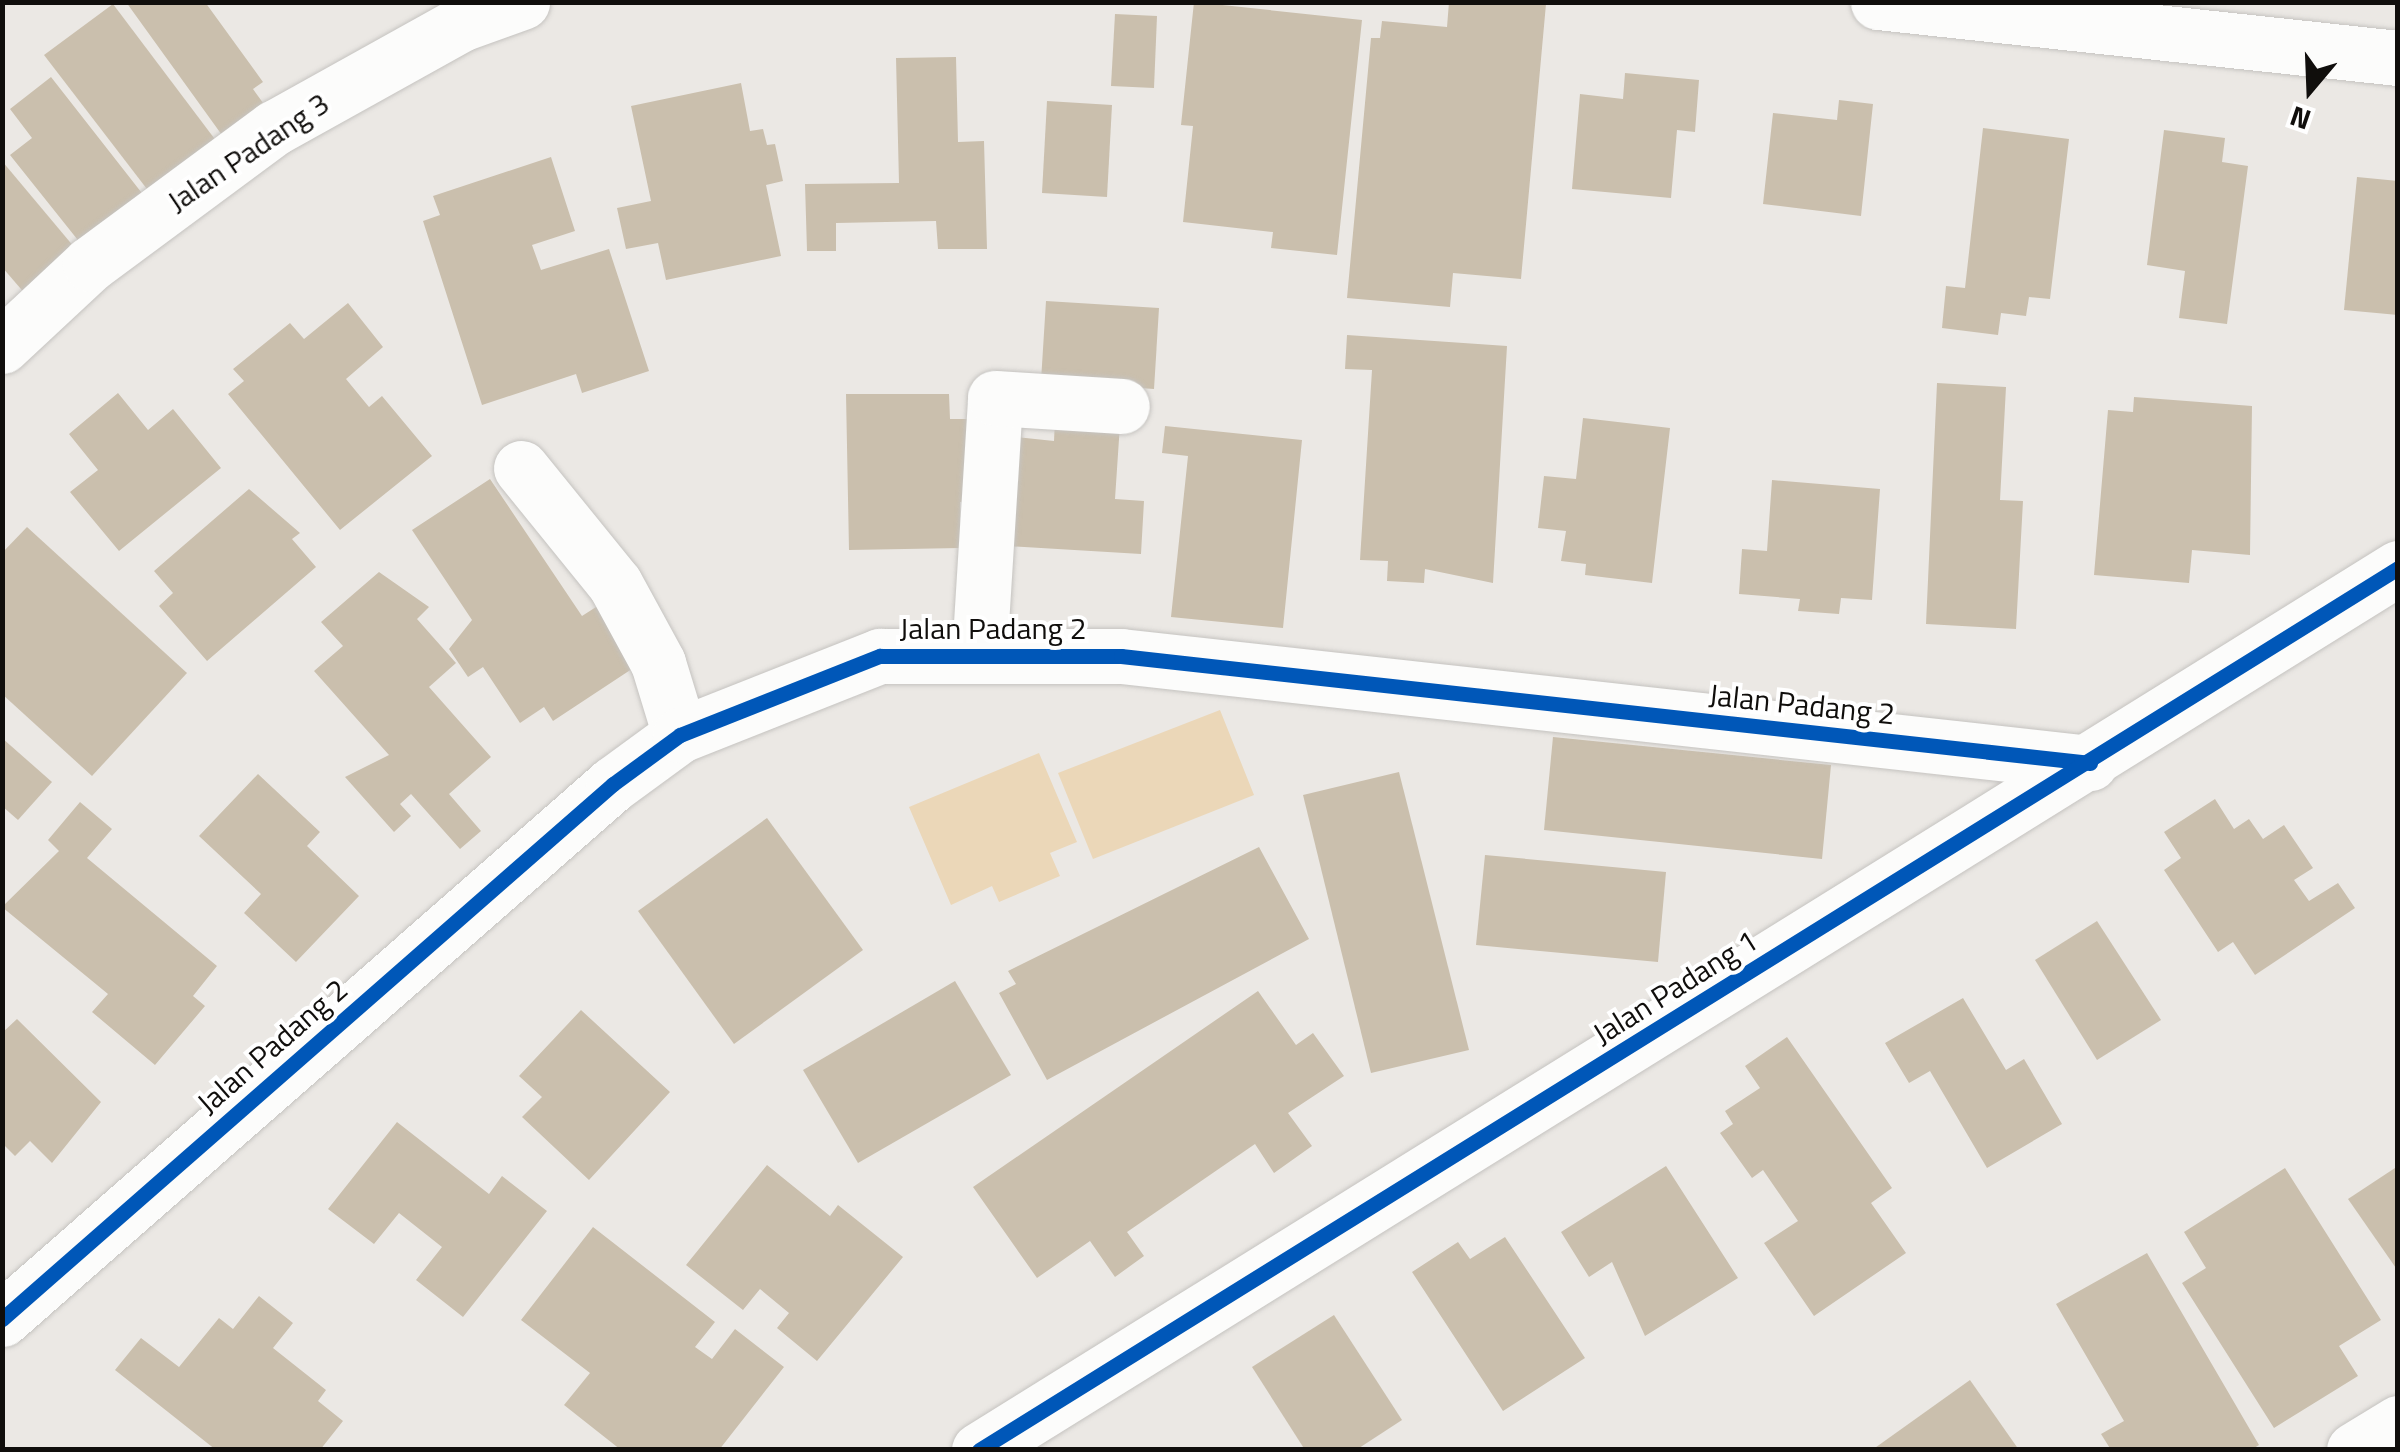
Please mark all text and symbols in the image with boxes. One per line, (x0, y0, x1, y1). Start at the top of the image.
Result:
north arrow (2260, 40, 2360, 140)
street label: Jalan Padang 3 (160, 85, 336, 219)
text: N (2284, 95, 2316, 142)
street label: Jalan Padang 2 (900, 610, 1086, 646)
street label: Jalan Padang 2 (1707, 676, 1897, 732)
street label: Jalan Padang 1 (1586, 922, 1764, 1052)
street label: Jalan Padang 2 (190, 971, 354, 1121)

